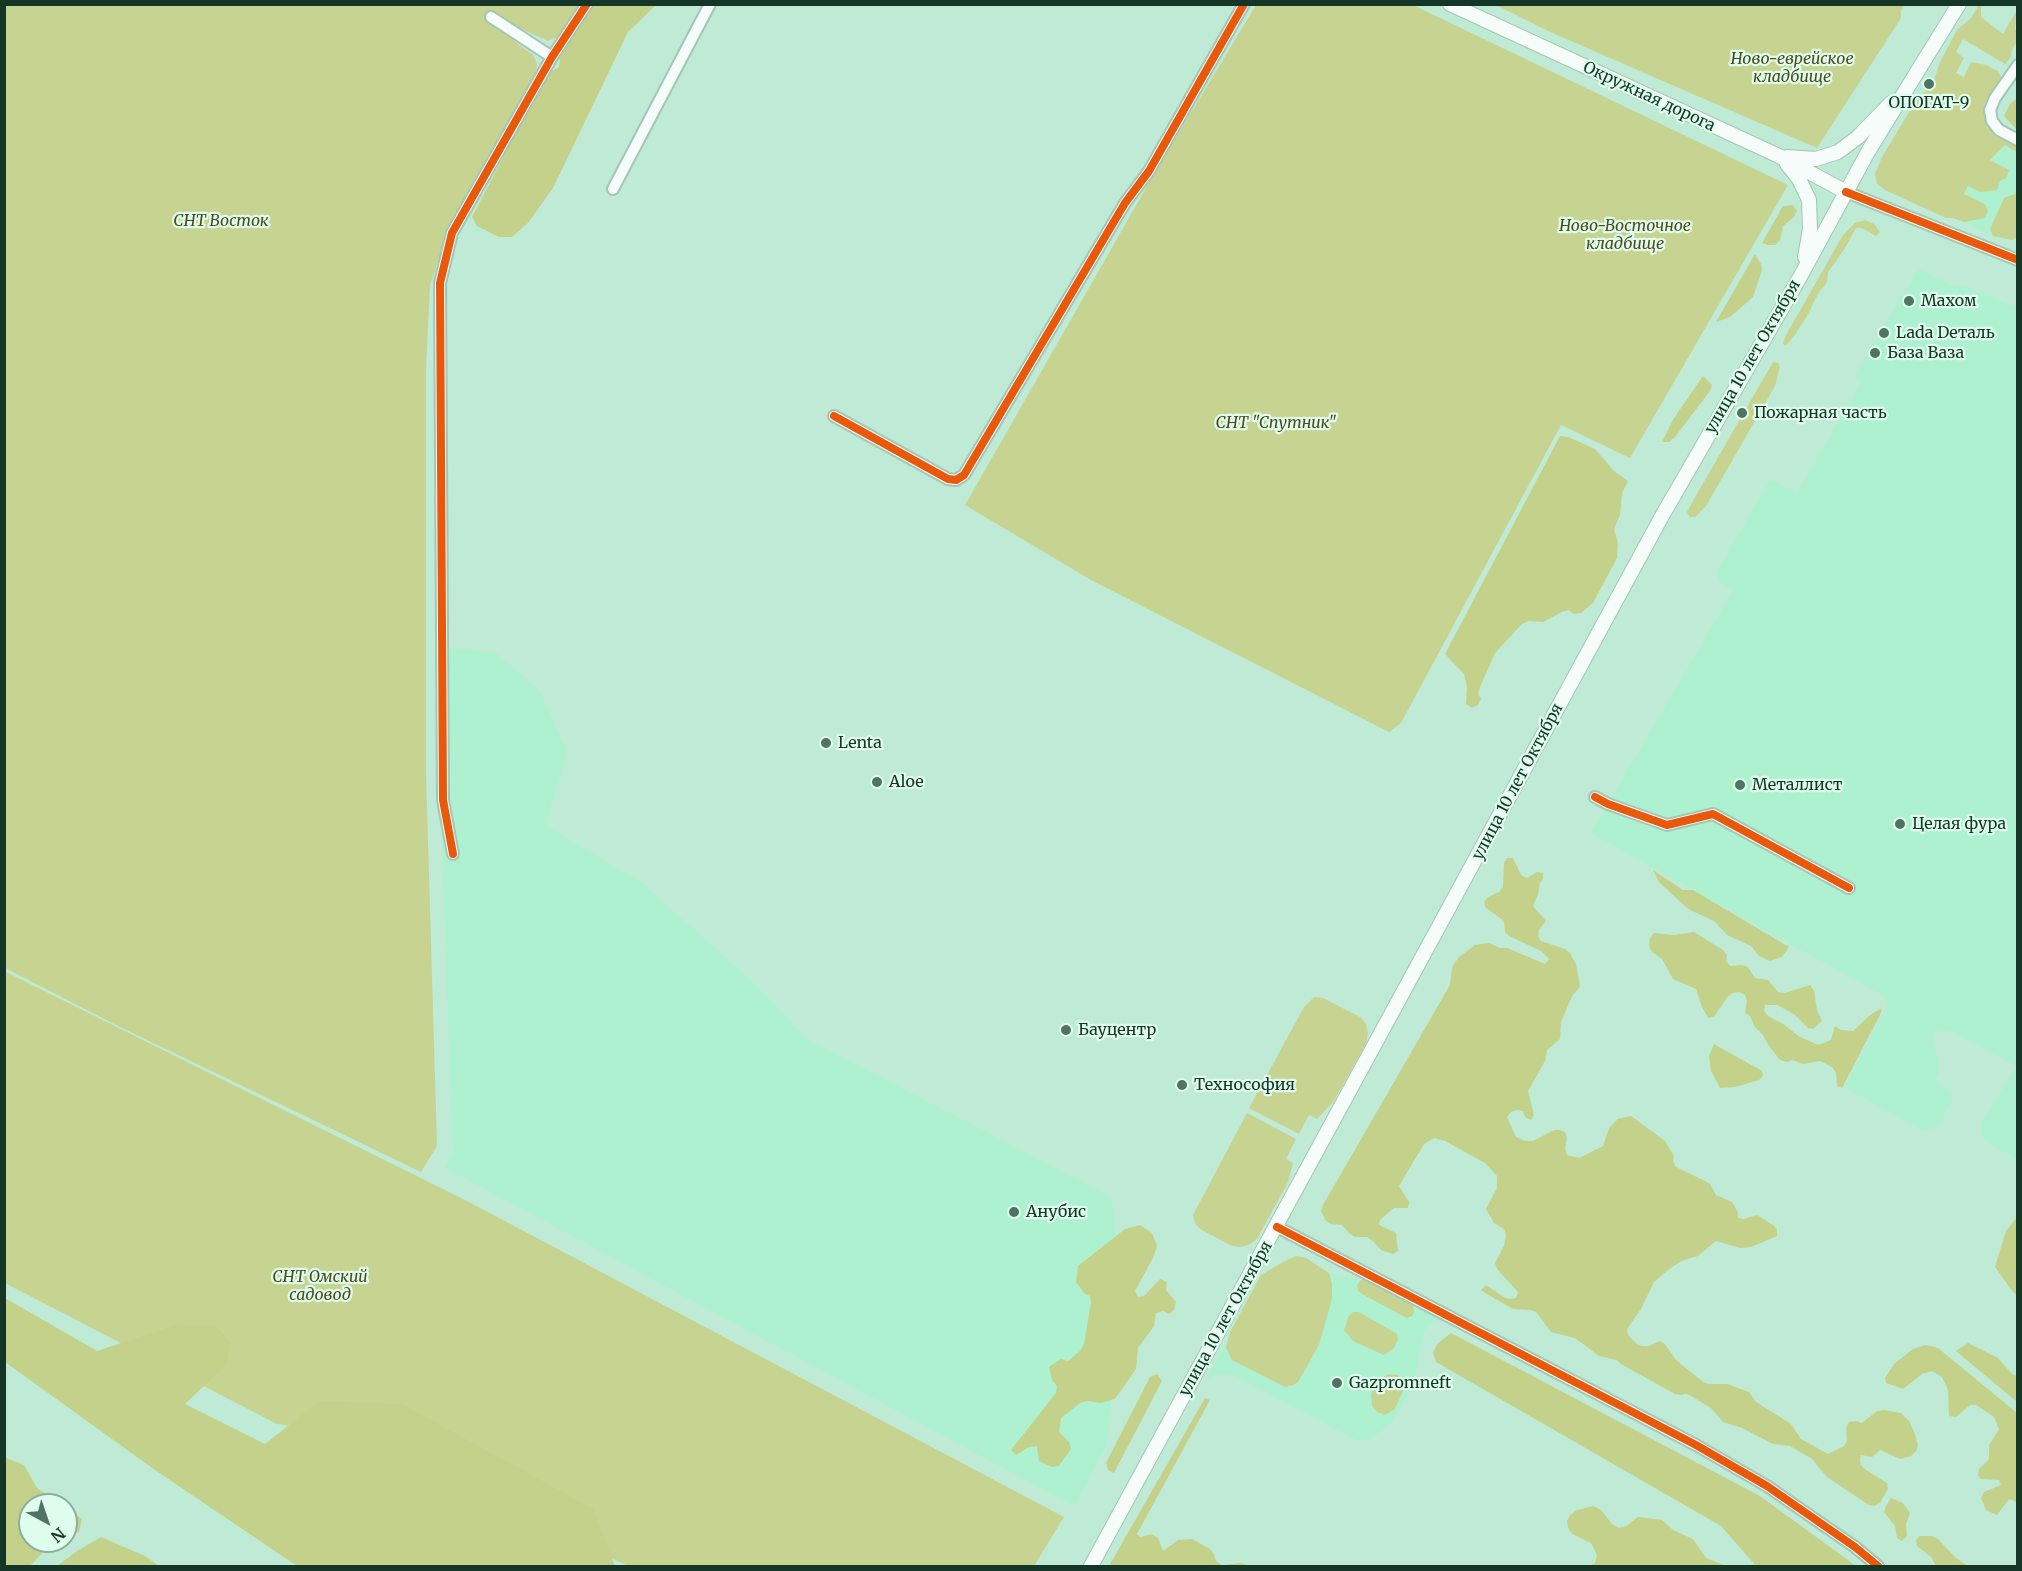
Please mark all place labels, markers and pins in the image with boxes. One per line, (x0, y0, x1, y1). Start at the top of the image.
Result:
marker: ОПОГАТ-9 (1922, 77, 1936, 91)
place label: ОПОГАТ-9 (1889, 93, 1969, 113)
place label: Махом (1921, 291, 1977, 311)
marker: Махом (1902, 294, 1916, 308)
place label: Lada Dеталь (1896, 323, 1995, 343)
marker: Lada Dеталь (1877, 326, 1891, 340)
place label: База Ваза (1887, 343, 1964, 363)
marker: База Ваза (1868, 346, 1882, 360)
place label: Пожарная часть (1754, 403, 1887, 423)
marker: Пожарная часть (1735, 406, 1749, 420)
place label: Lenta (838, 733, 882, 753)
marker: Lenta (819, 736, 833, 750)
place label: Aloe (889, 772, 924, 792)
marker: Aloe (870, 775, 884, 789)
place label: Металлист (1752, 775, 1843, 795)
marker: Металлист (1733, 778, 1747, 792)
place label: Целая фура (1912, 814, 2006, 834)
marker: Целая фура (1893, 817, 1907, 831)
place label: Бауцентр (1078, 1020, 1156, 1040)
marker: Бауцентр (1059, 1023, 1073, 1037)
place label: Технософия (1194, 1075, 1295, 1095)
marker: Технософия (1175, 1078, 1189, 1092)
place label: Анубис (1026, 1202, 1086, 1222)
marker: Анубис (1007, 1205, 1021, 1219)
place label: Gazpromneft (1349, 1373, 1451, 1393)
marker: Gazpromneft (1330, 1376, 1344, 1390)

